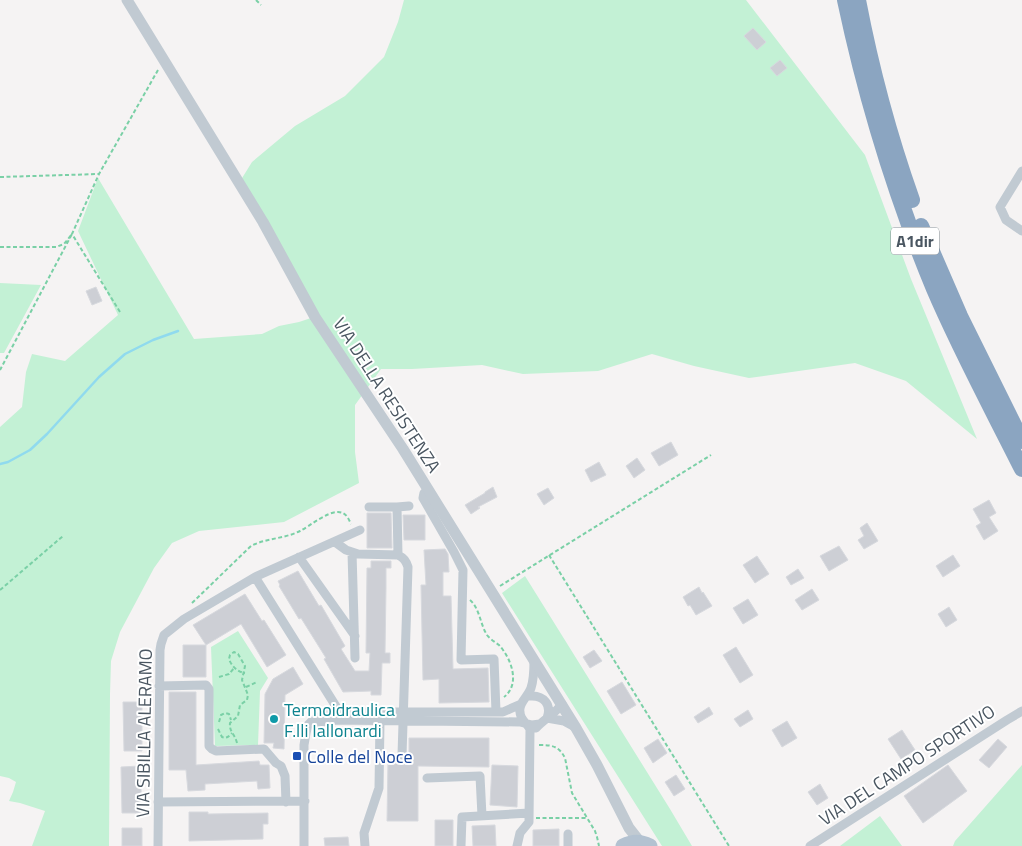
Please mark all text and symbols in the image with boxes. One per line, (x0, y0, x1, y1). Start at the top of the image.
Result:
road number: A1dir (891, 228, 939, 255)
street label: VIA DELLA RESISTENZA (327, 312, 447, 478)
street label: VIA SIBILLA ALERAMO (129, 648, 159, 818)
place label: Termoidraulica F.lli Iallonardi (284, 696, 395, 744)
street label: VIA DEL CAMPO SPORTIVO (814, 698, 1000, 832)
marker: Termoidraulica F.lli Iallonardi (268, 713, 280, 725)
place label: Colle del Noce (307, 743, 413, 770)
marker: Colle del Noce (291, 750, 303, 762)

